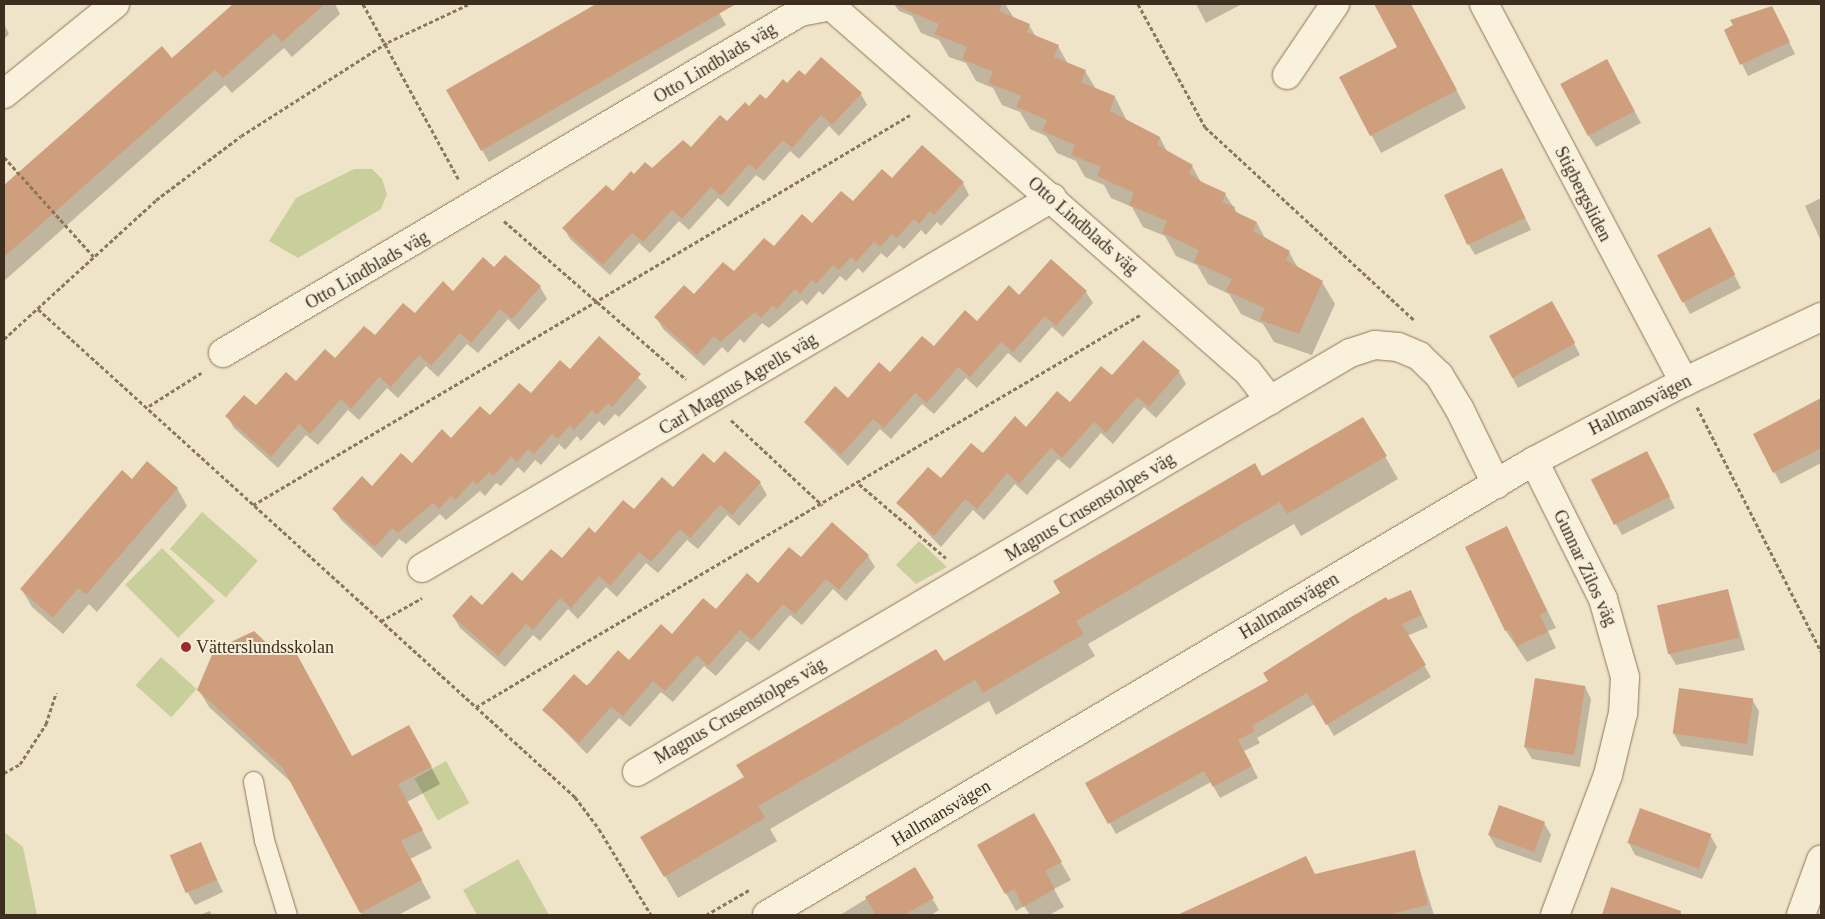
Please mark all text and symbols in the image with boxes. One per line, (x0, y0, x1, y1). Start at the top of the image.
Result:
street label: Otto Lindblads väg (650, 18, 780, 108)
street label: Stigbergsliden (1550, 143, 1616, 245)
street label: Otto Lindblads väg (1023, 172, 1143, 280)
street label: Otto Lindblads väg (301, 226, 433, 314)
street label: Carl Magnus Agrells väg (655, 328, 821, 440)
street label: Hallmansvägen (1585, 370, 1695, 440)
street label: Magnus Crusenstolpes väg (1001, 448, 1179, 566)
street label: Gunnar Zilos väg (1549, 506, 1621, 630)
street label: Hallmansvägen (1235, 568, 1343, 644)
place label: Vätterslundsskolan (196, 636, 334, 658)
marker: Vätterslundsskolan (180, 641, 192, 653)
street label: Magnus Crusenstolpes väg (651, 653, 829, 769)
street label: Hallmansvägen (887, 775, 995, 851)

